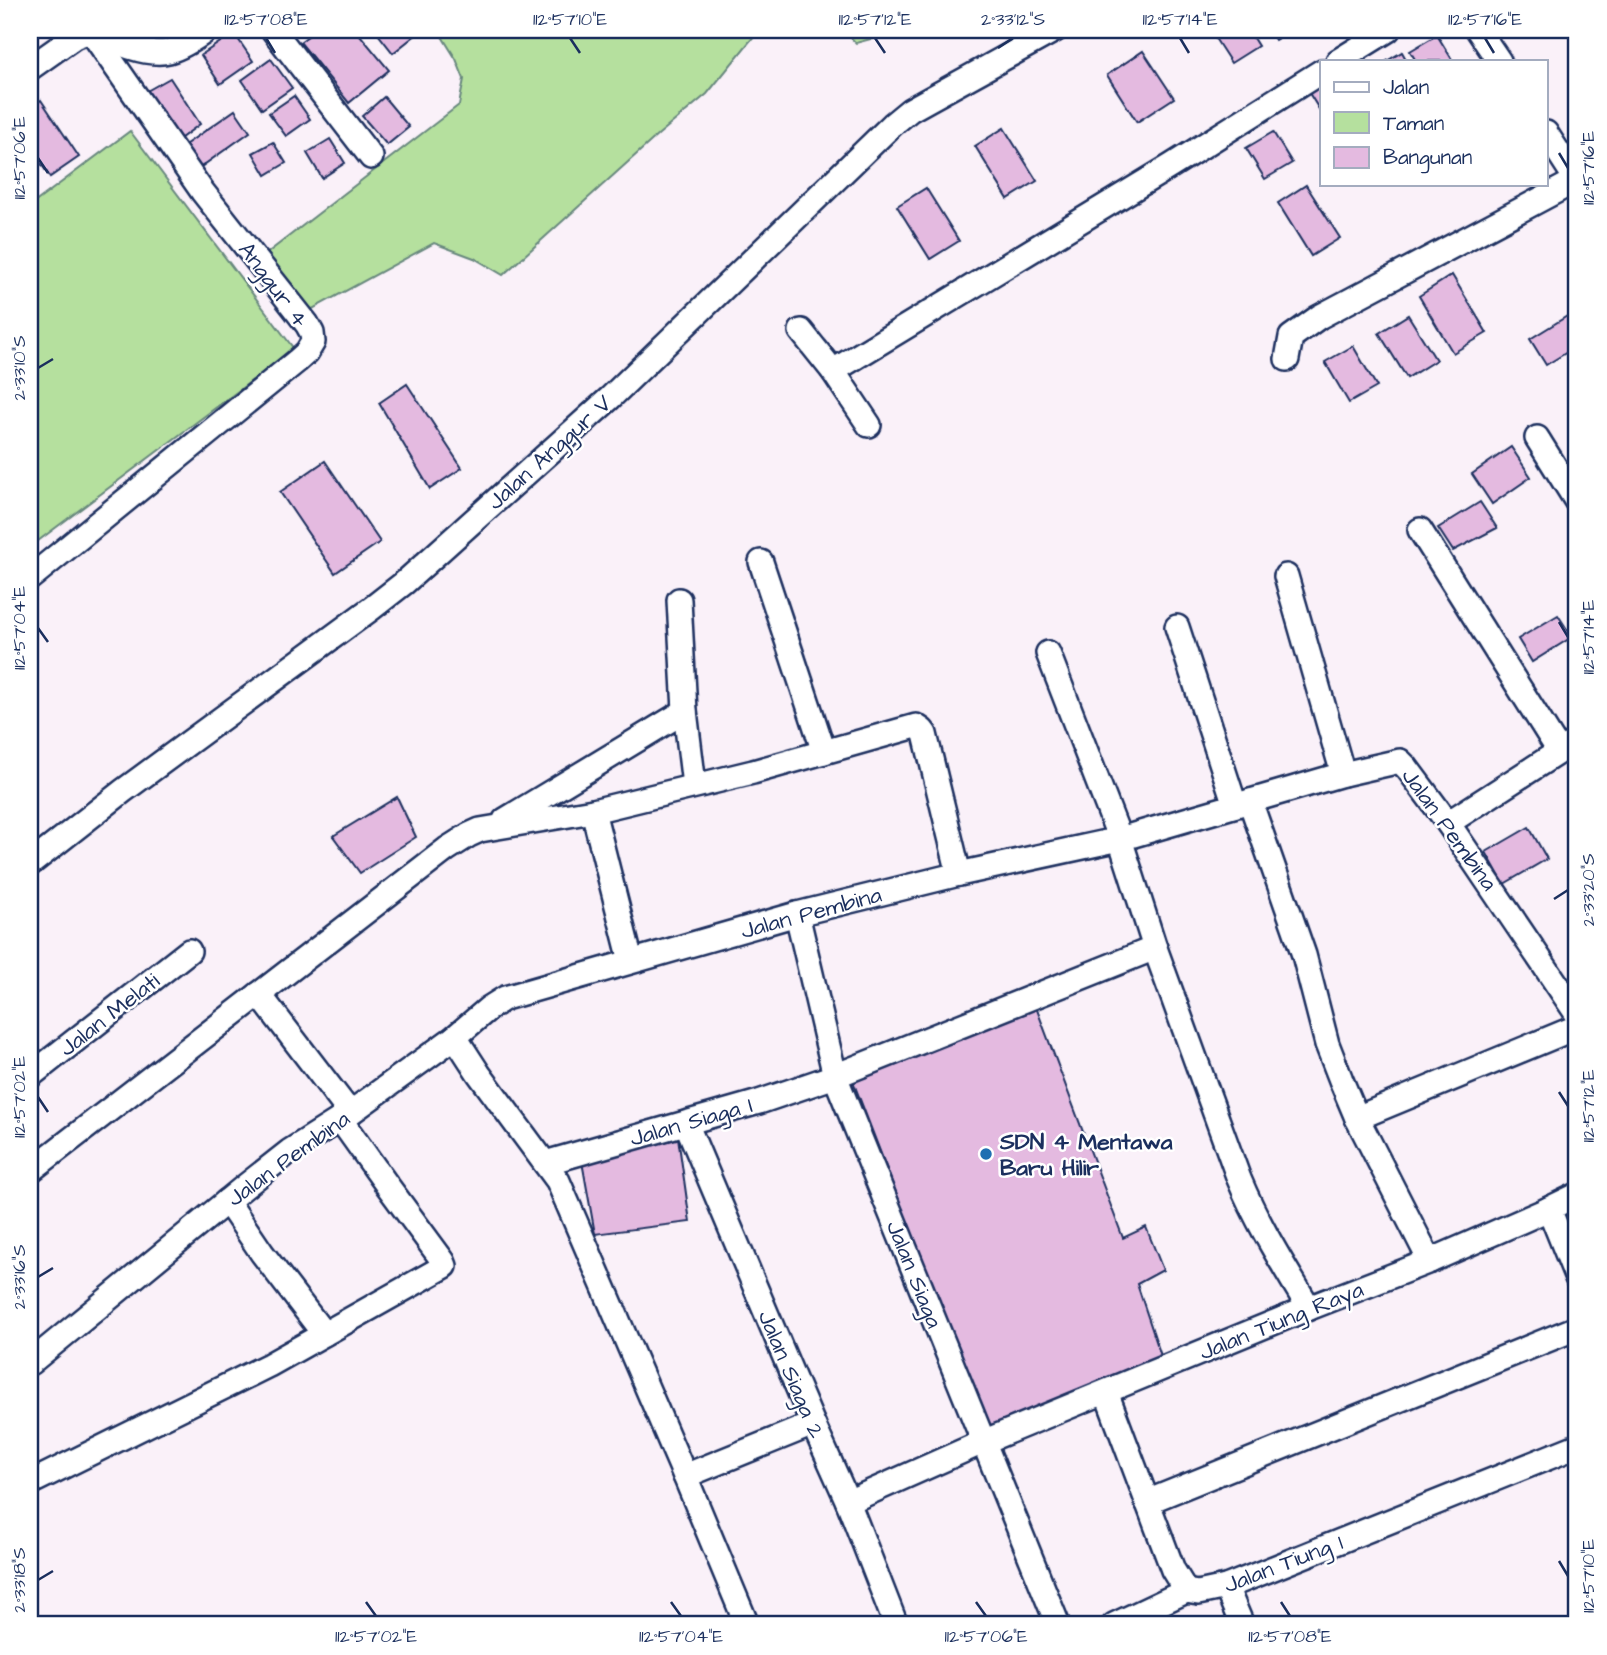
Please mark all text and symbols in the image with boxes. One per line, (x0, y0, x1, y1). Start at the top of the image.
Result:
text: 112°57'08"E (224, 7, 308, 32)
text: 112°57'10"E (533, 7, 607, 32)
text: 112°57'12"E (838, 7, 912, 32)
text: 2°33'12"S (981, 7, 1045, 32)
text: 112°57'14"E (1142, 7, 1218, 32)
text: 112°57'16"E (1448, 7, 1522, 32)
legend (1320, 60, 1548, 186)
text: Jalan (1383, 73, 1429, 102)
text: Taman (1383, 109, 1444, 138)
text: 112°57'06"E (7, 116, 32, 200)
text: 112°57'16"E (1576, 131, 1601, 205)
text: Bangunan (1383, 143, 1472, 174)
street label: Anggur 4 (230, 235, 316, 335)
text: 2°33'10"S (7, 336, 32, 400)
street label: Jalan Anggur V (480, 388, 620, 518)
text: 112°57'04"E (7, 586, 32, 670)
text: 112°57'14"E (1576, 599, 1601, 675)
street label: Jalan Pembina (1394, 762, 1505, 898)
text: 2°33'20"S (1576, 854, 1601, 926)
street label: Jalan Pembina (737, 879, 885, 947)
street label: Jalan Melati (53, 965, 167, 1064)
text: 112°57'02"E (7, 1056, 32, 1138)
text: 112°57'12"E (1576, 1069, 1601, 1143)
street label: Jalan Siaga I (626, 1089, 757, 1156)
street label: Jalan Pembina (221, 1103, 357, 1214)
place label: SDN 4 Mentawa Baru Hilir (999, 1126, 1173, 1184)
marker: SDN 4 Mentawa Baru Hilir (978, 1146, 994, 1162)
street label: Jalan Siaga (877, 1216, 950, 1334)
text: 2°33'16"S (7, 1245, 32, 1309)
street label: Jalan Tiung Raya (1195, 1273, 1369, 1369)
street label: Jalan Siaga 2 (749, 1306, 832, 1444)
street label: Jalan Tiung 1 (1219, 1527, 1348, 1602)
text: 112°57'10"E (1576, 1539, 1601, 1613)
text: 2°33'18"S (7, 1547, 32, 1613)
text: 112°57'02"E (335, 1624, 417, 1649)
text: 112°57'04"E (639, 1624, 723, 1649)
text: 112°57'06"E (944, 1624, 1028, 1649)
text: 112°57'08"E (1248, 1624, 1332, 1649)

